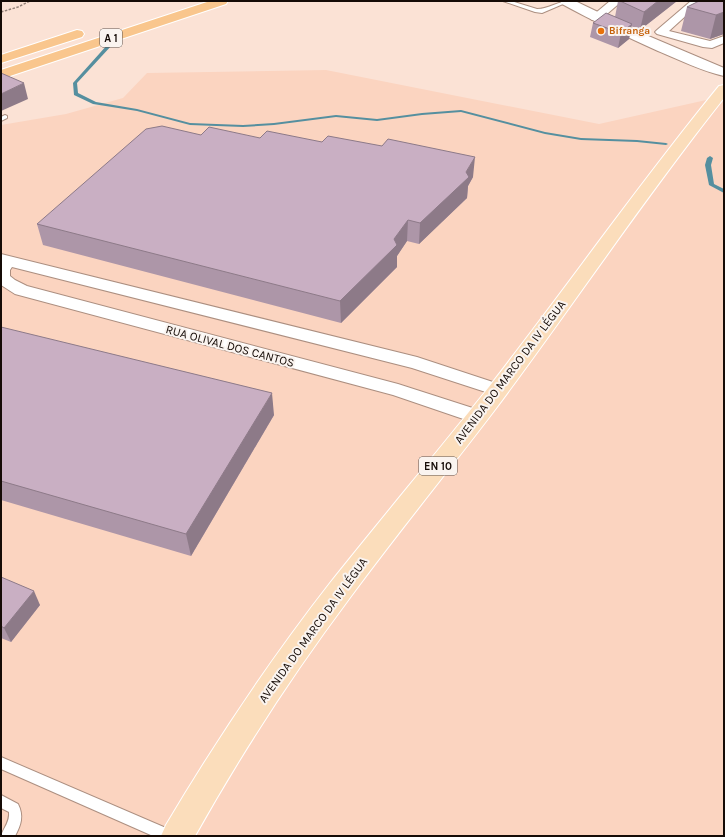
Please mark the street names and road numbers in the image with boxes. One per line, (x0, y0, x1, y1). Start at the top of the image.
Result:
road number: A 1 (100, 29, 122, 47)
street label: AVENIDA DO MARCO DA IV LÉGUA (451, 297, 568, 446)
street label: RUA OLIVAL DOS CANTOS (164, 322, 296, 370)
road number: EN 10 (419, 457, 457, 475)
street label: AVENIDA DO MARCO DA IV LÉGUA (255, 554, 370, 705)

